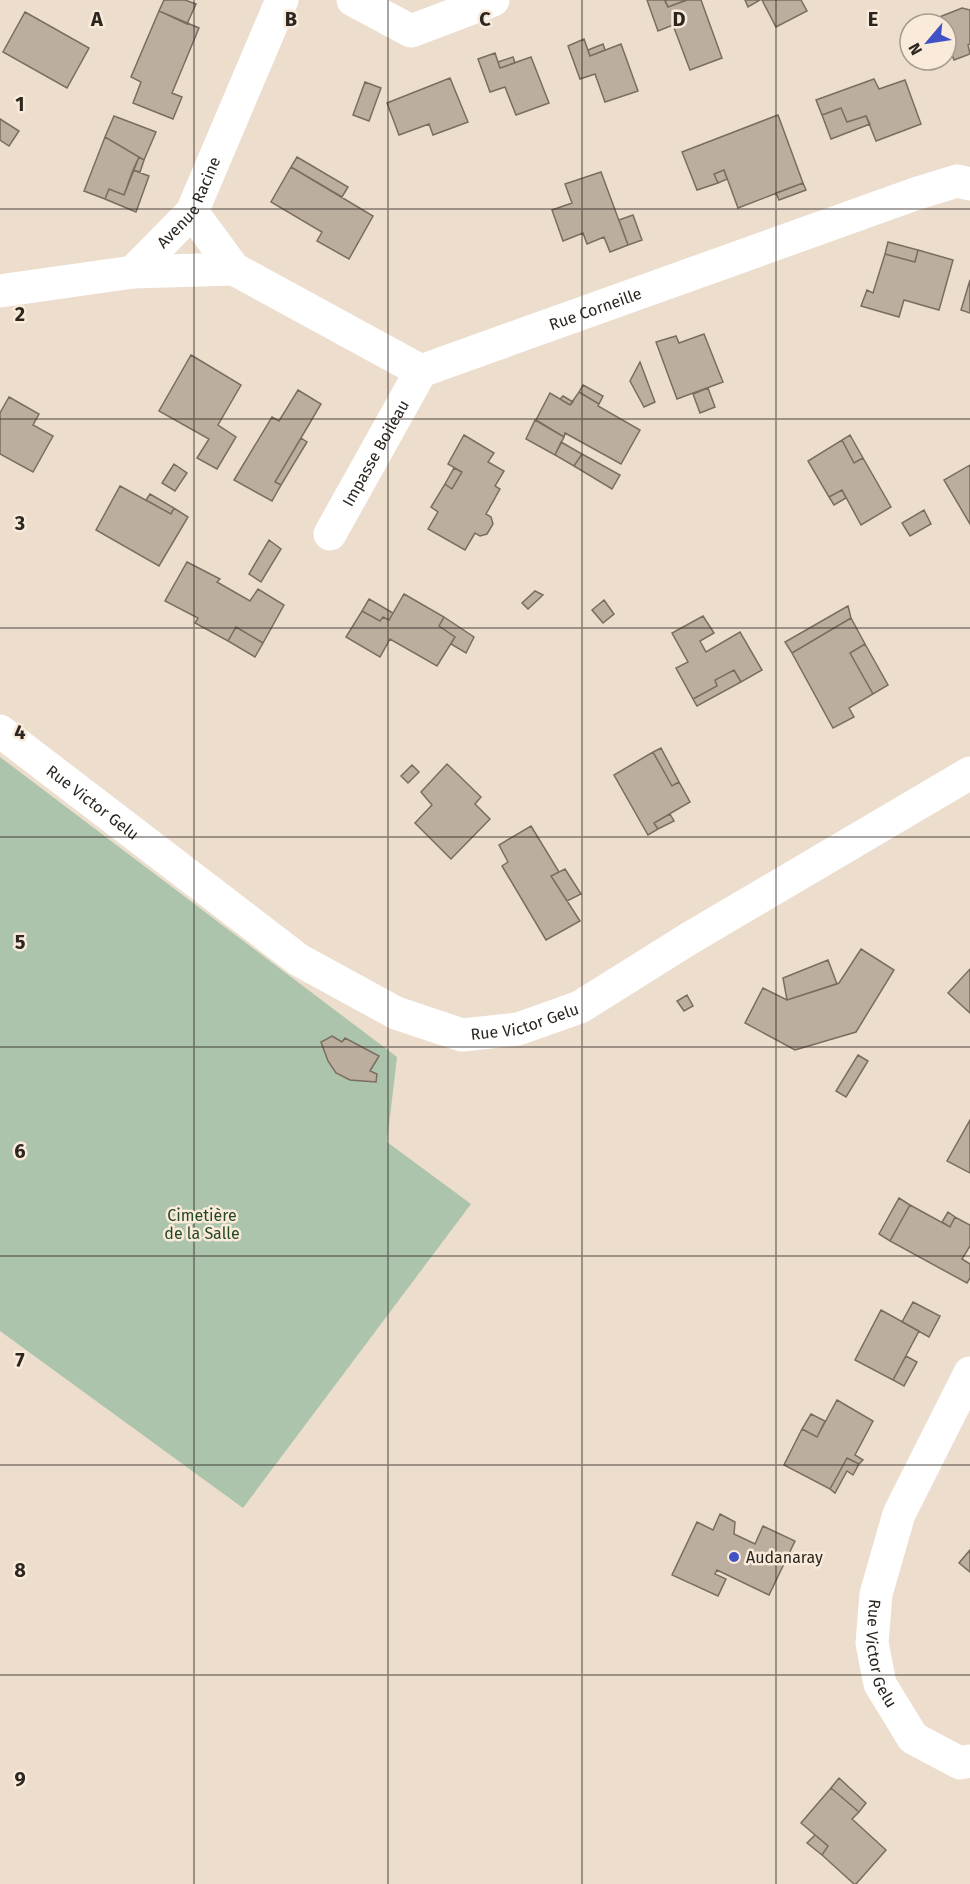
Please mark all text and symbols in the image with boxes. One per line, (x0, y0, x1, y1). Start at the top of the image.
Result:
text: A (90, 7, 104, 31)
text: B (285, 7, 297, 31)
text: C (479, 7, 491, 31)
text: D (672, 7, 686, 31)
text: E (868, 7, 878, 31)
north arrow (898, 12, 958, 72)
text: N (904, 40, 926, 58)
text: 1 (15, 92, 25, 116)
street label: Avenue Racine (153, 154, 224, 252)
street label: Rue Corneille (547, 284, 644, 334)
text: 2 (15, 302, 25, 326)
street label: Impasse Boileau (338, 396, 413, 510)
text: 3 (14, 511, 25, 535)
text: 4 (14, 720, 26, 744)
street label: Rue Victor Gelu (43, 761, 143, 844)
text: 5 (15, 930, 26, 954)
street label: Rue Victor Gelu (470, 999, 581, 1044)
text: 6 (14, 1139, 26, 1163)
park label: Cimetière de la Salle (164, 1206, 240, 1243)
text: 7 (15, 1348, 25, 1372)
place label: Audanaray (746, 1548, 823, 1567)
marker: Audanaray (727, 1550, 741, 1564)
text: 8 (14, 1558, 26, 1582)
street label: Rue Victor Gelu (862, 1598, 901, 1711)
text: 9 (14, 1767, 26, 1791)

